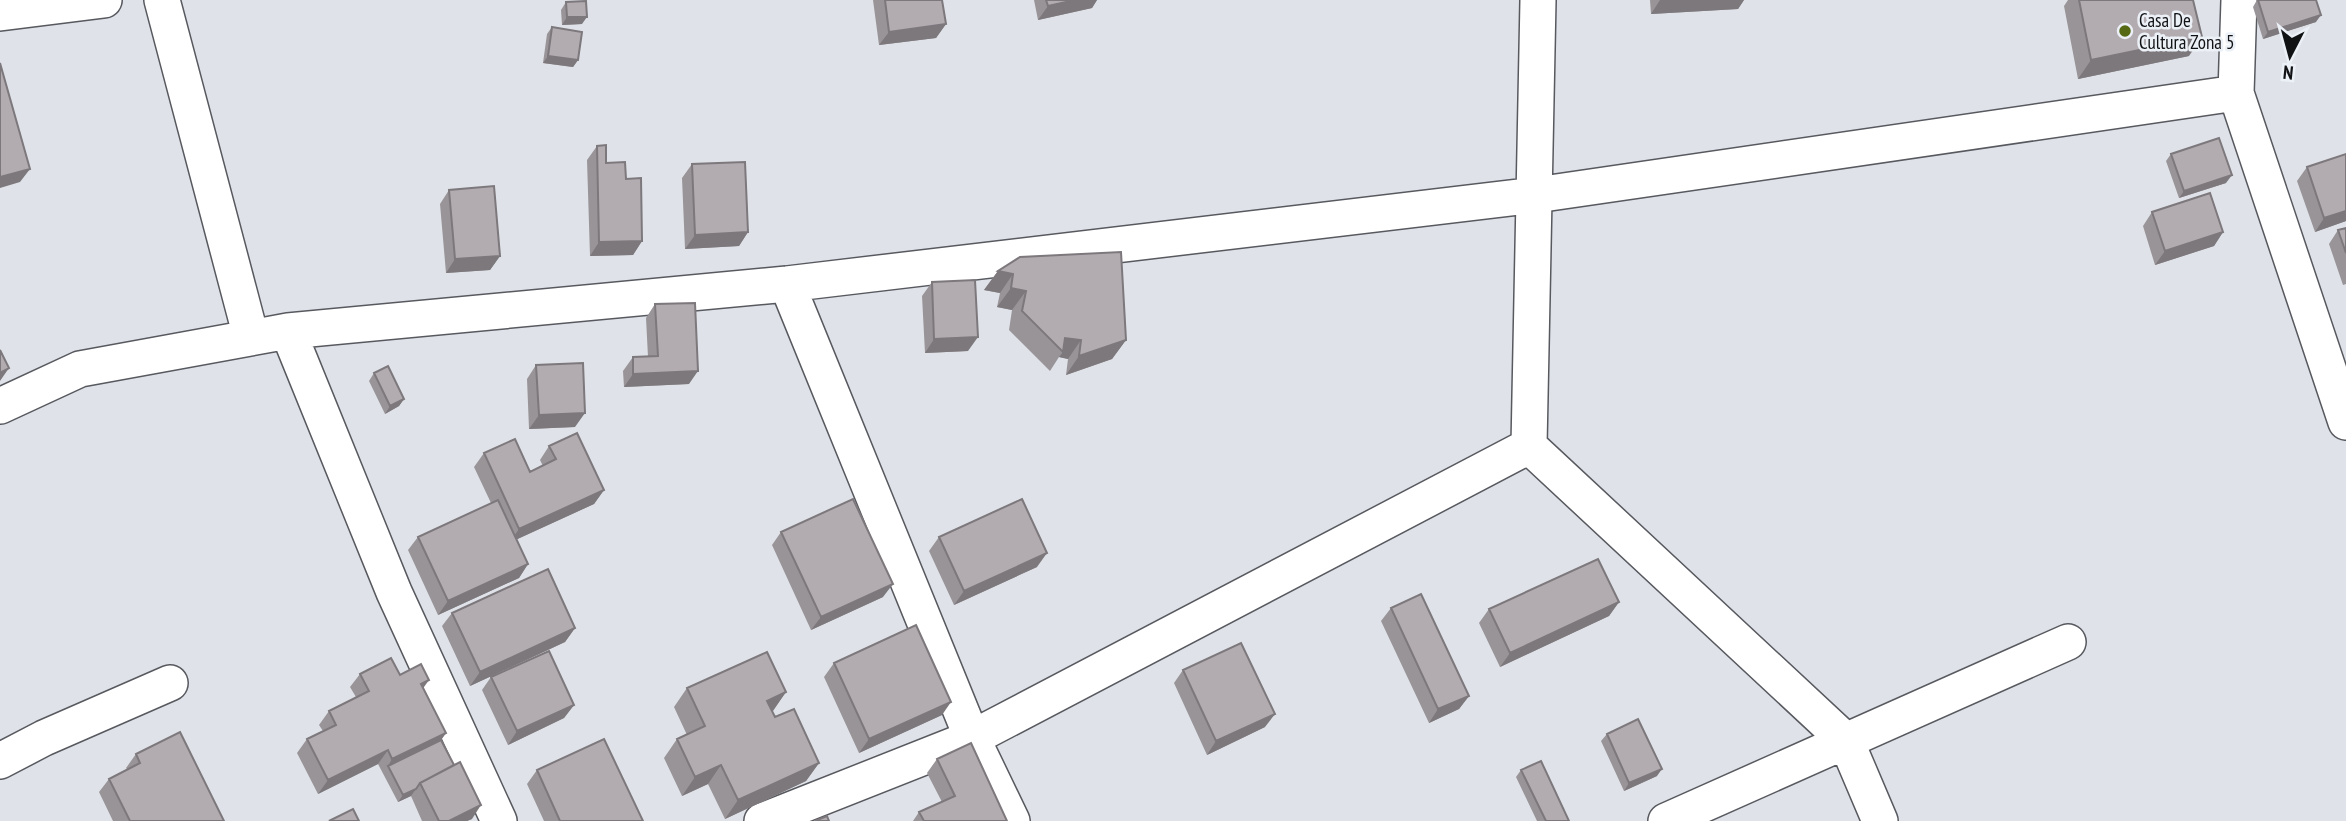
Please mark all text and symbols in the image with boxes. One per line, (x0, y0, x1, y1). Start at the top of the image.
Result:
place label: Casa De Cultura Zona 5 (2139, 8, 2234, 54)
north arrow (2255, 21, 2325, 91)
marker: Casa De Cultura Zona 5 (2117, 23, 2133, 39)
text: N (2282, 60, 2295, 85)

